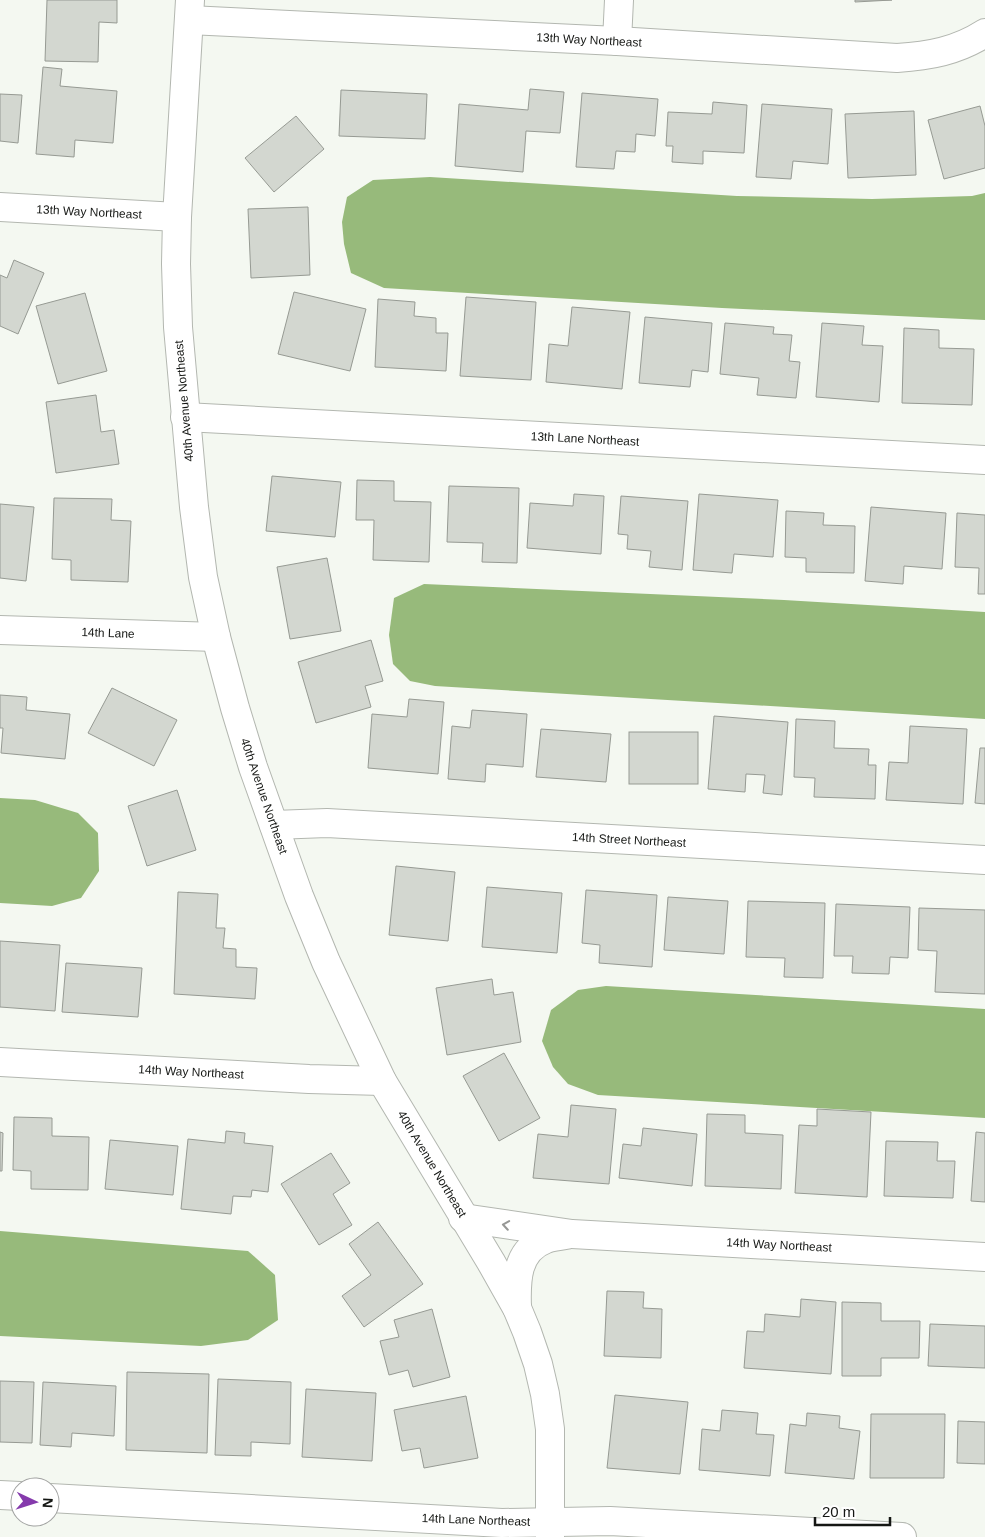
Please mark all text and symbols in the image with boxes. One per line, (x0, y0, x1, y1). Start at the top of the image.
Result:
street label: 13th Way Northeast (536, 30, 643, 50)
street label: 13th Way Northeast (36, 202, 143, 222)
street label: 40th Avenue Northeast (172, 339, 196, 462)
street label: 13th Lane Northeast (530, 429, 640, 449)
street label: 14th Lane (81, 625, 135, 641)
street label: 40th Avenue Northeast (238, 736, 291, 857)
street label: 14th Street Northeast (572, 830, 687, 850)
street label: 14th Way Northeast (138, 1062, 245, 1082)
street label: 40th Avenue Northeast (395, 1108, 470, 1220)
one-way arrow (502, 1220, 511, 1230)
street label: 14th Way Northeast (726, 1235, 833, 1255)
north arrow (10, 1477, 60, 1527)
scale bar (815, 1494, 890, 1526)
text: N (40, 1497, 56, 1509)
text: 20 m (822, 1503, 855, 1520)
street label: 14th Lane Northeast (421, 1511, 531, 1529)

